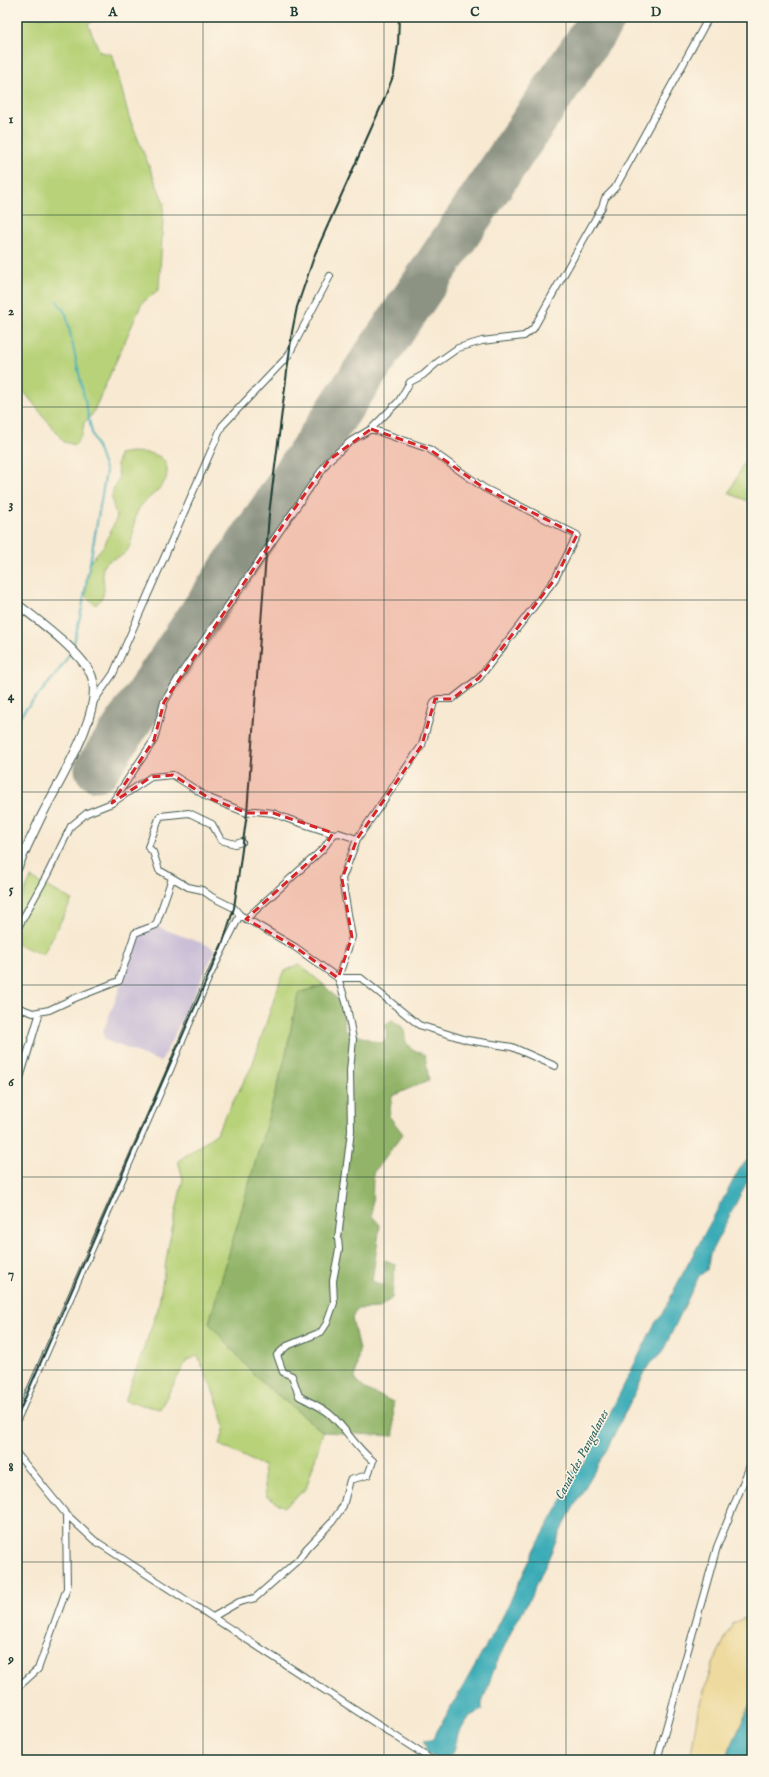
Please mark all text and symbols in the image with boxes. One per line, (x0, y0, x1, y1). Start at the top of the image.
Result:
text: A (108, 4, 119, 21)
text: B (290, 4, 299, 21)
text: C (470, 4, 480, 21)
text: D (651, 4, 662, 21)
text: 1 (9, 111, 14, 128)
text: 2 (8, 303, 14, 320)
text: 3 (9, 496, 14, 513)
text: 4 (8, 688, 15, 705)
text: 5 (9, 881, 14, 898)
text: 6 (8, 1074, 14, 1091)
text: 7 (8, 1266, 14, 1283)
water label: Canal des Pangalanes (552, 1407, 614, 1503)
text: 8 (8, 1459, 14, 1476)
text: 9 (7, 1651, 14, 1668)

